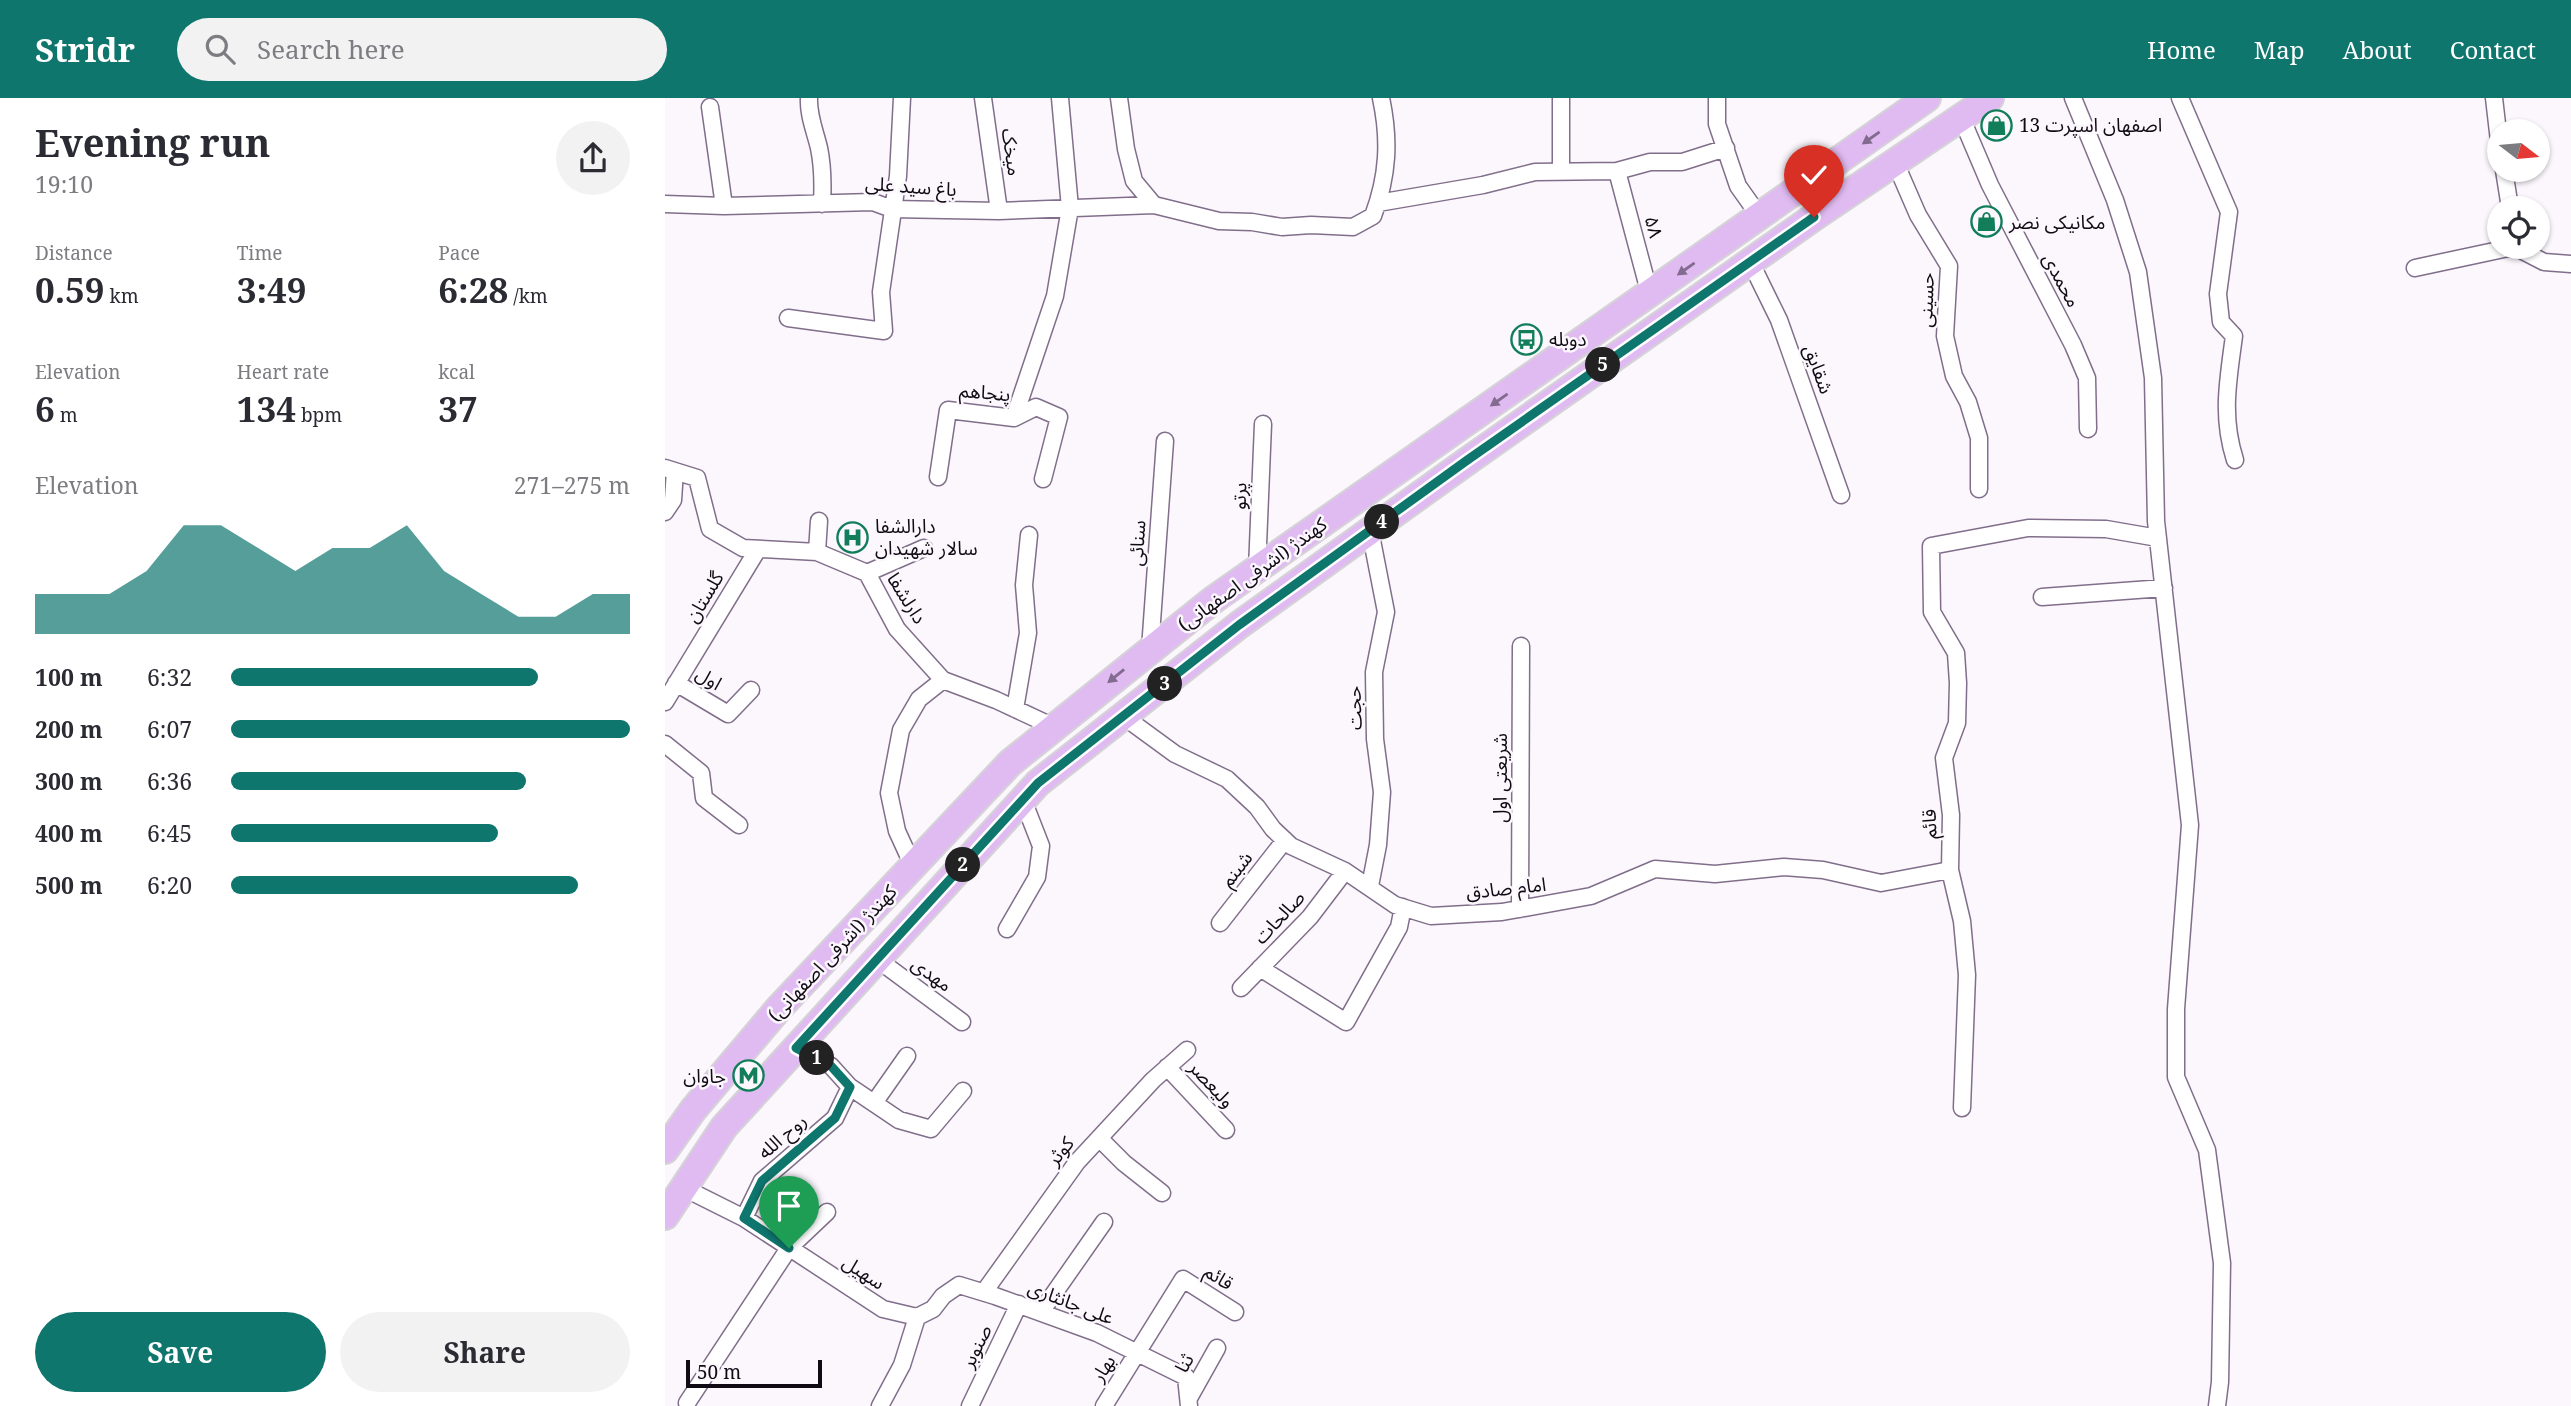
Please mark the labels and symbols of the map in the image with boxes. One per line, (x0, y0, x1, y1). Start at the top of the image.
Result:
shop icon: اصفهان اسپرت 13 (1979, 108, 2013, 142)
place label: اصفهان اسپرت 13 (2019, 112, 2162, 138)
north arrow (2487, 119, 2550, 182)
street label: میخک (996, 127, 1028, 177)
one-way arrow (1862, 130, 1880, 144)
pin (1784, 145, 1844, 217)
street label: باغ سید علی (864, 170, 958, 203)
shop icon: مکانیکی نصر (1969, 205, 2003, 239)
place label: مکانیکی نصر (2008, 209, 2106, 235)
street label: ۵۸ (1639, 213, 1669, 241)
street label: محمدی (2037, 248, 2087, 312)
one-way arrow (1677, 262, 1695, 276)
street label: حسینی (1912, 272, 1940, 328)
bus stop icon: دوبله (1509, 322, 1543, 356)
place label: دوبله (1549, 326, 1587, 352)
street label: شقایق (1798, 341, 1840, 397)
pin: 5 (1585, 348, 1621, 382)
street label: پنجاهم (958, 377, 1012, 409)
one-way arrow (1490, 393, 1508, 407)
street label: پرتو (1226, 482, 1253, 510)
pin: 4 (1365, 504, 1399, 540)
street label: کهندژ (اشرفی اصفهانی) (1172, 510, 1333, 637)
place label: دارالشفا سالار شهیدان (875, 513, 978, 561)
street label: سنائی (1122, 519, 1152, 567)
hospital icon: دارالشفا سالار شهیدان (835, 520, 869, 554)
street label: گلستان (679, 566, 730, 627)
street label: دارلشفا (881, 567, 933, 629)
street label: اول (691, 660, 727, 696)
pin: 3 (1147, 666, 1183, 702)
one-way arrow (1108, 668, 1125, 683)
street label: حجت (1341, 686, 1367, 730)
street label: شریعتی اول (1487, 733, 1513, 823)
street label: قائم (1915, 809, 1945, 839)
street label: شبنم (1214, 846, 1260, 893)
pin: 2 (945, 848, 981, 882)
street label: امام صادق (1465, 871, 1548, 907)
street label: کهندژ (اشرفی اصفهانی) (762, 878, 903, 1027)
street label: صالحات (1248, 885, 1310, 949)
street label: مهدی (906, 951, 958, 997)
pin: 1 (799, 1040, 835, 1076)
street label: ولیعصر (1183, 1054, 1241, 1113)
metro station icon: جاوان (732, 1059, 766, 1093)
place label: جاوان (683, 1063, 726, 1089)
street label: روح الله (752, 1108, 813, 1165)
street label: کوثر (1040, 1130, 1080, 1172)
pin (759, 1176, 819, 1248)
street label: سهیل (838, 1249, 890, 1295)
street label: قائم (1198, 1258, 1239, 1298)
street label: علی جانثاری (1024, 1274, 1118, 1330)
street label: صنوبر (954, 1320, 998, 1373)
street label: بهار (1084, 1349, 1121, 1387)
street label: ثنا (1168, 1349, 1200, 1377)
scale bar (686, 1357, 823, 1389)

